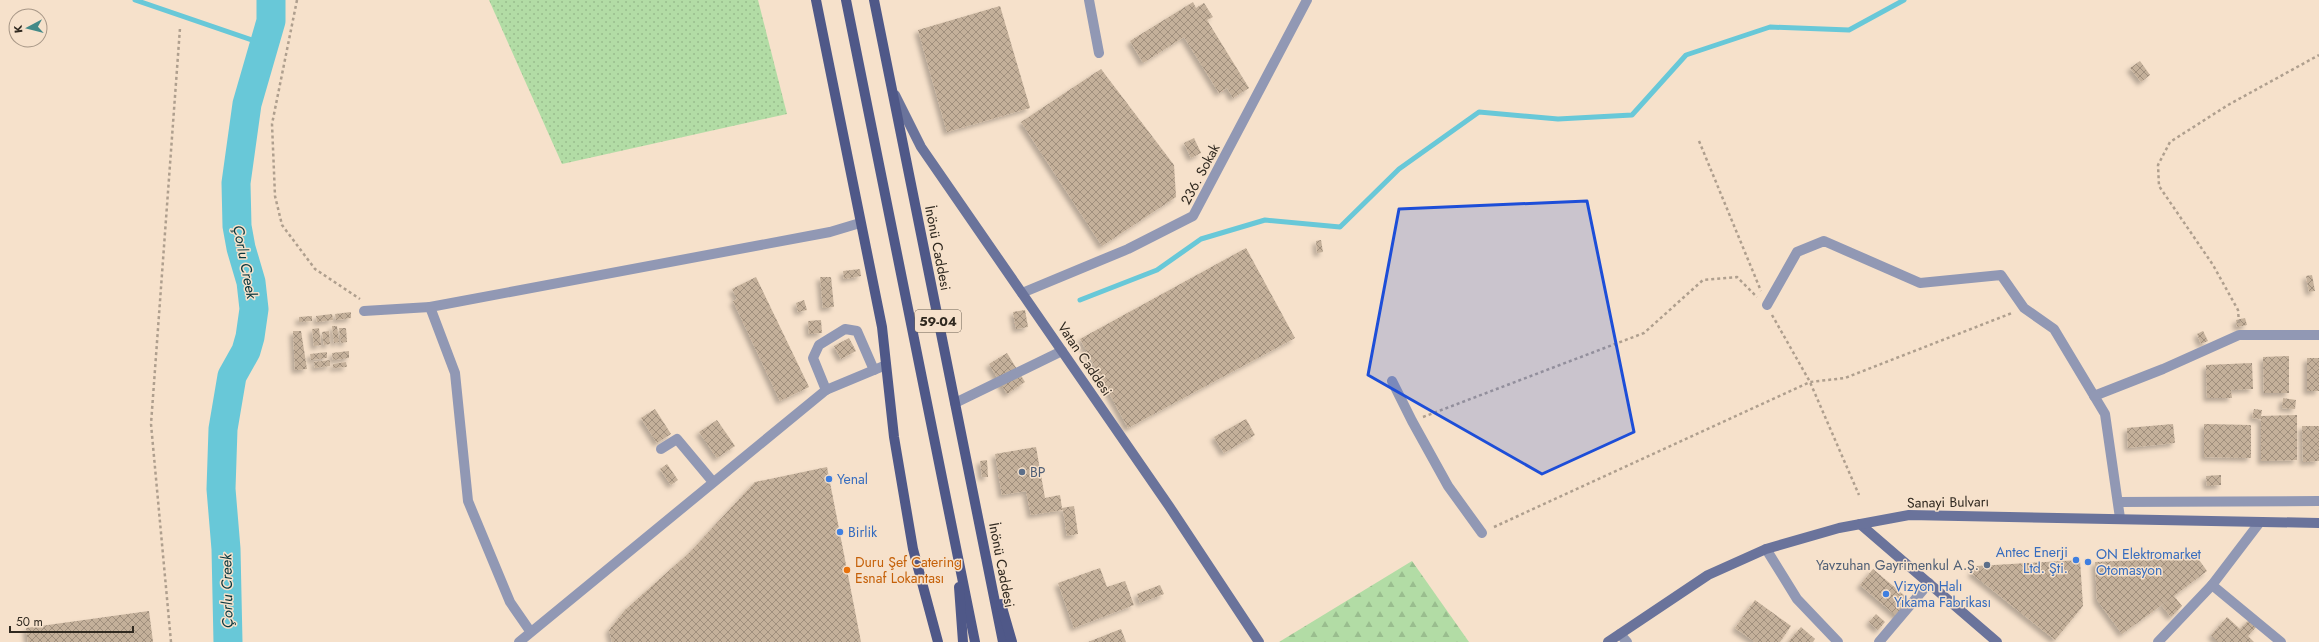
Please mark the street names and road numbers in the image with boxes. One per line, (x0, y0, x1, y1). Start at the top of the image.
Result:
street label: 236. Sokak (1176, 139, 1225, 208)
street label: İnönü Caddesi (920, 204, 956, 292)
road number: 59-04 (915, 310, 961, 332)
street label: Vatan Caddesi (1053, 318, 1117, 400)
street label: Sanayi Bulvarı (1907, 491, 1989, 513)
street label: İnönü Caddesi (984, 521, 1020, 609)

